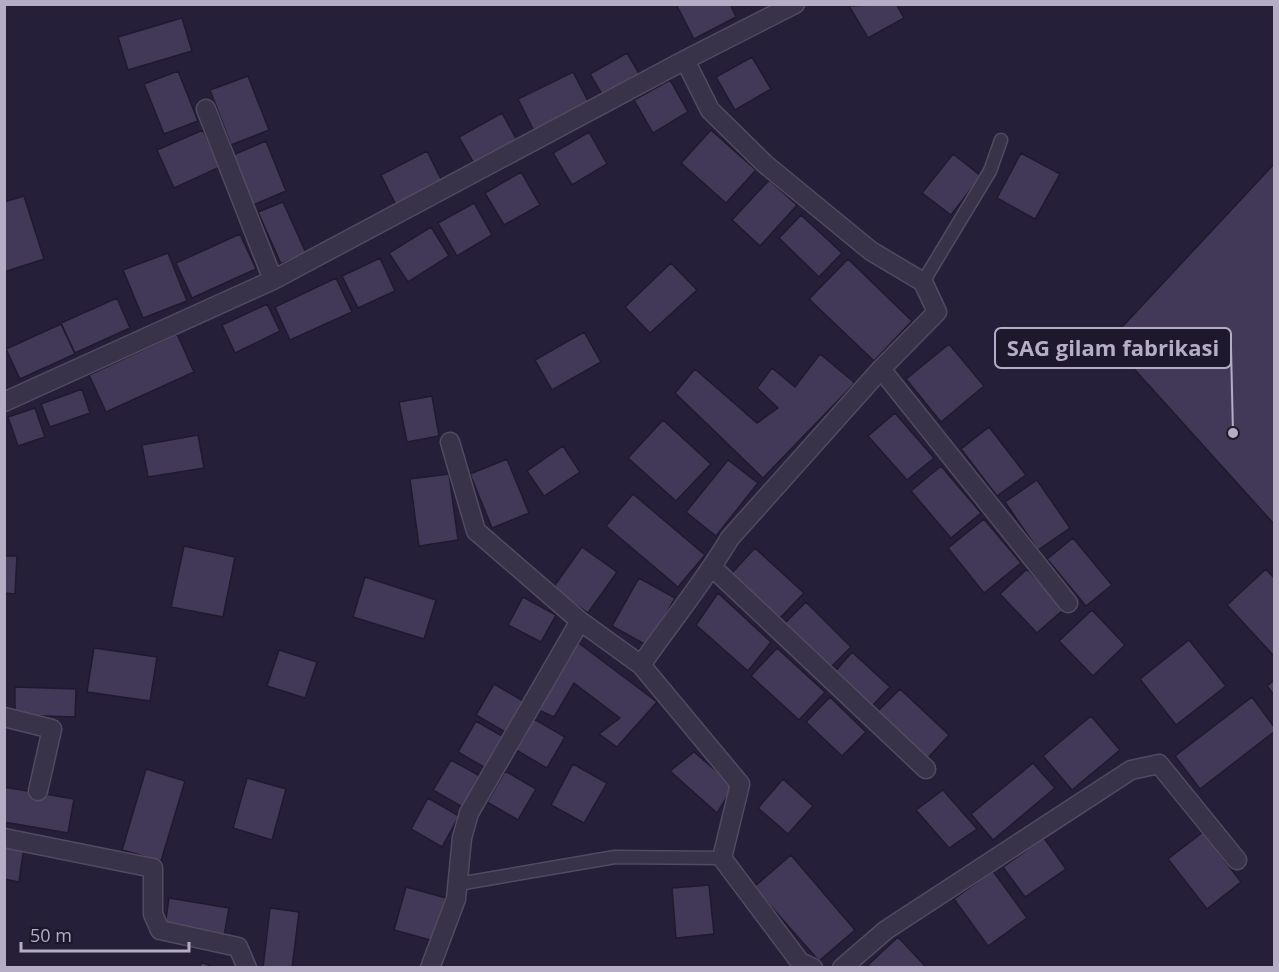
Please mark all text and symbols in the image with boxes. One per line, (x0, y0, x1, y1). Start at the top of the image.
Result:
callout: SAG gilam fabrikasi (995, 328, 1231, 368)
text: SAG gilam fabrikasi (1007, 332, 1219, 362)
scale bar (21, 915, 189, 953)
text: 50 m (30, 923, 72, 947)

